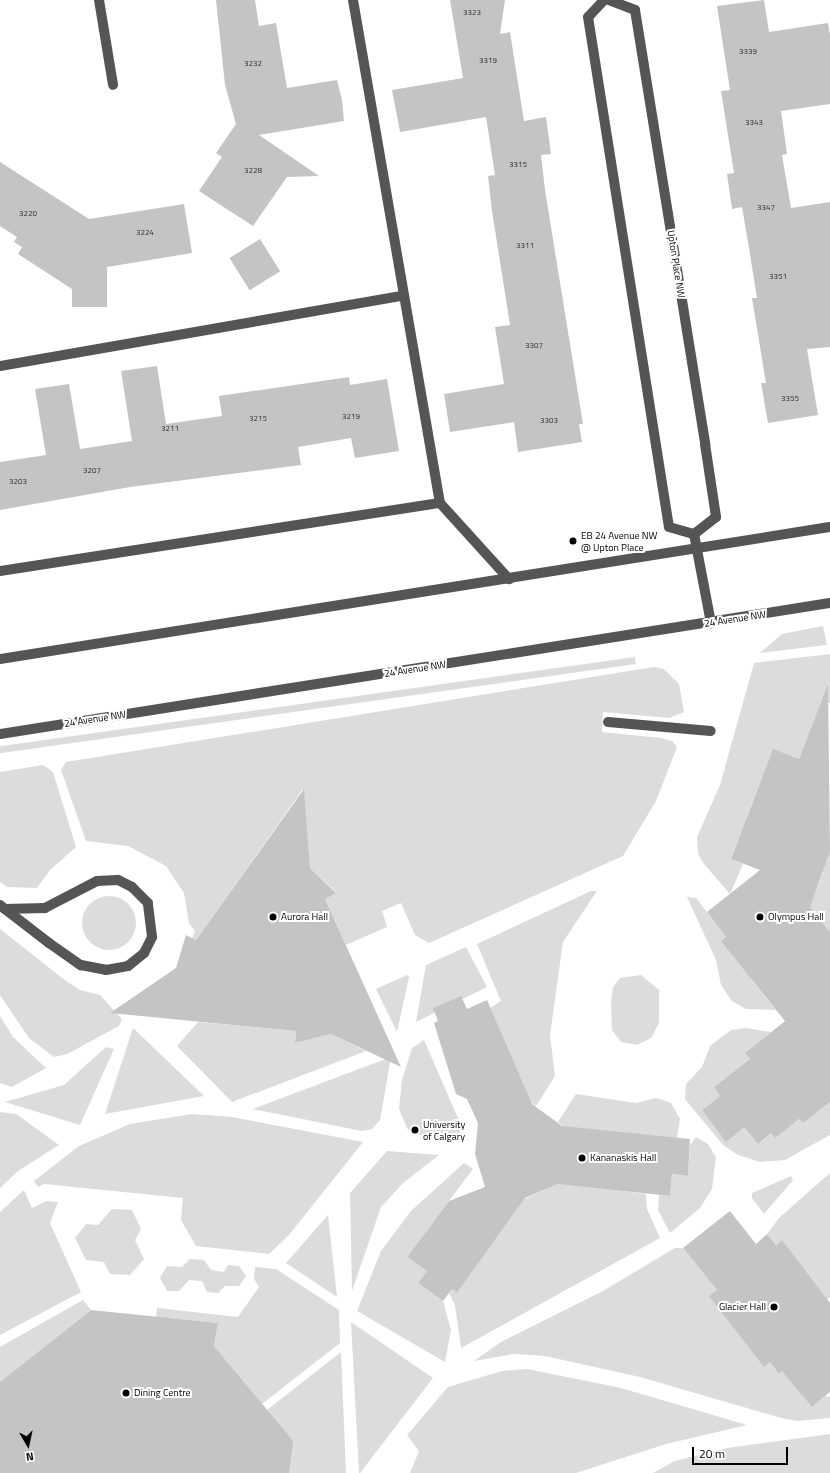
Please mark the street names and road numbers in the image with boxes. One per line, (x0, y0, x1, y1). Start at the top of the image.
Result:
street label: Upton Place NW (665, 229, 687, 299)
street label: 24 Avenue NW (703, 608, 767, 630)
street label: 24 Avenue NW (383, 658, 447, 680)
street label: 24 Avenue NW (63, 708, 127, 730)

